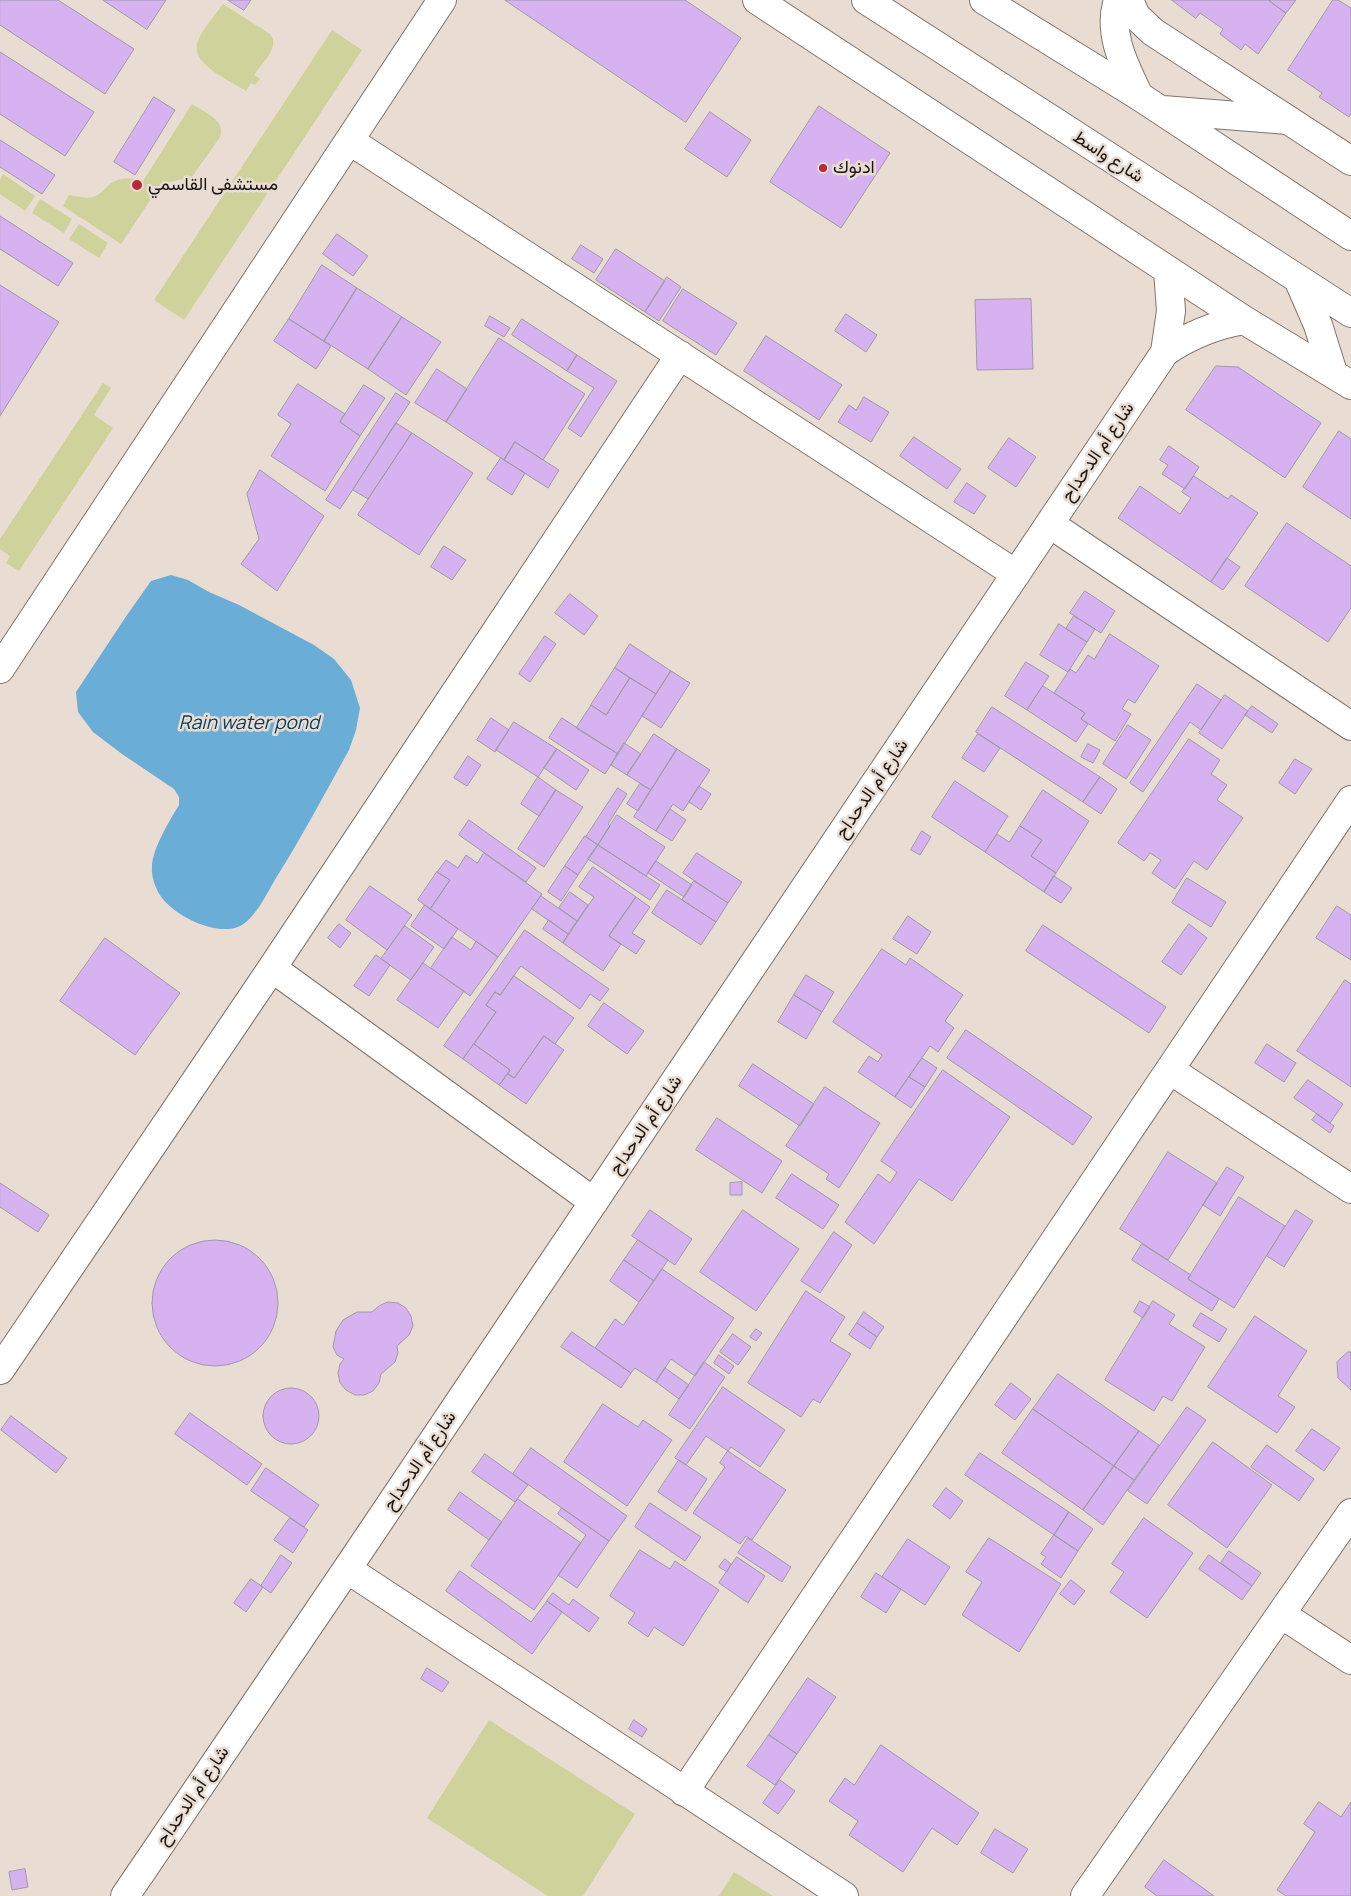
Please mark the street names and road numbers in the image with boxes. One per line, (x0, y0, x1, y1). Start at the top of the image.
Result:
street label: شارع واسط (1069, 126, 1147, 188)
street label: شارع أم الدحداح (1057, 398, 1139, 506)
street label: شارع أم الدحداح (831, 735, 913, 843)
street label: شارع أم الدحداح (605, 1071, 687, 1179)
street label: شارع أم الدحداح (379, 1407, 461, 1515)
street label: شارع أم الدحداح (152, 1742, 234, 1850)

